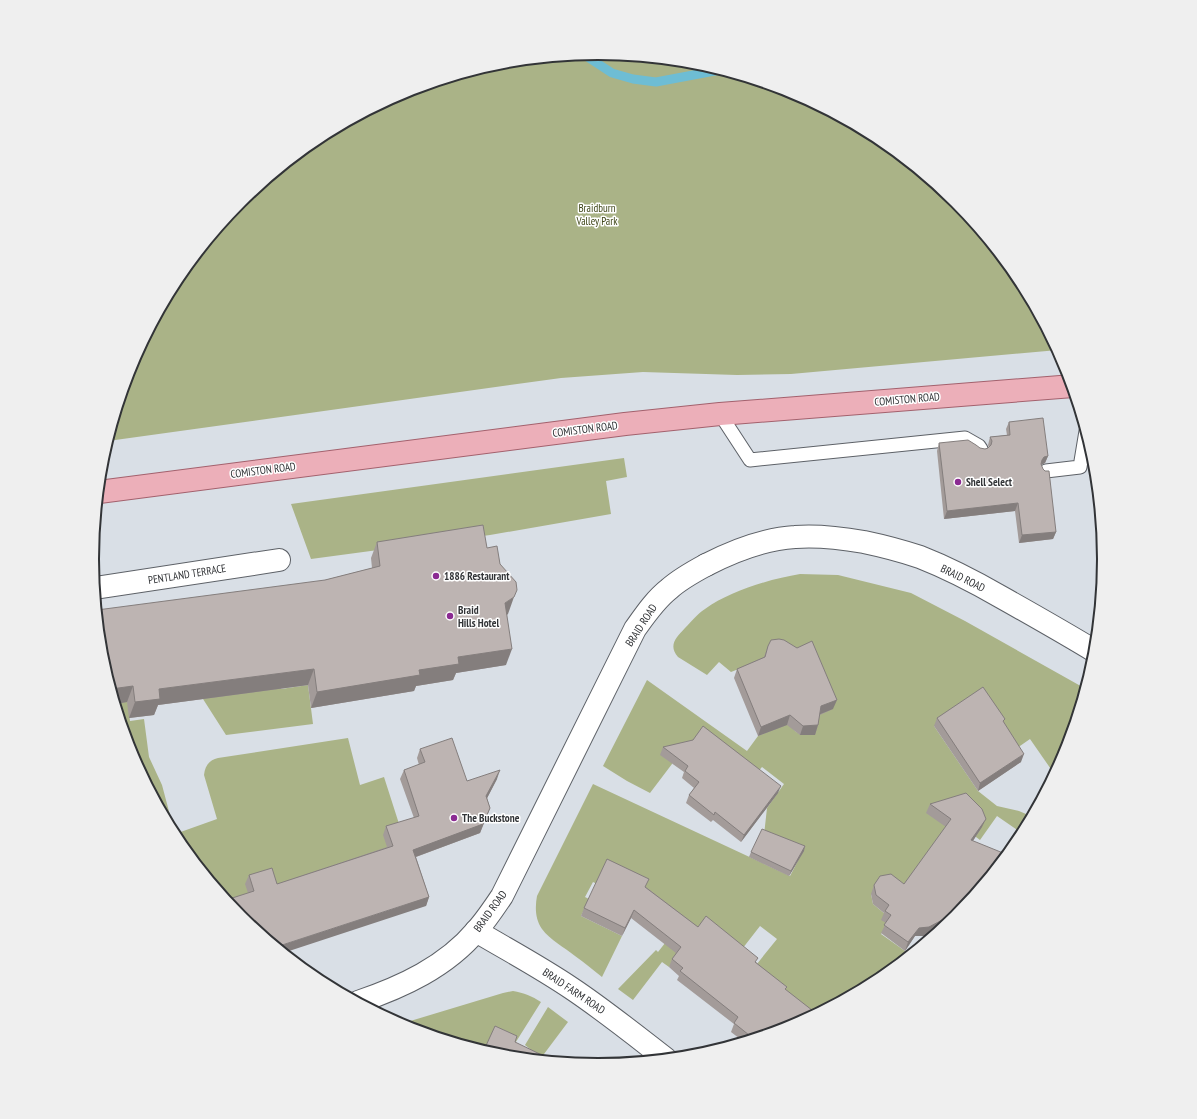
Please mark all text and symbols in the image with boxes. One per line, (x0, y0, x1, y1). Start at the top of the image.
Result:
park label: Braidburn Valley Park (575, 201, 618, 228)
street label: COMISTON ROAD (874, 389, 941, 409)
street label: COMISTON ROAD (552, 418, 619, 440)
street label: COMISTON ROAD (230, 459, 297, 481)
place label: Shell Select (966, 475, 1013, 489)
marker: Shell Select (953, 477, 963, 487)
street label: PENTLAND TERRACE (147, 561, 227, 587)
street label: BRAID ROAD (938, 561, 988, 595)
place label: 1886 Restaurant (444, 569, 510, 583)
marker: 1886 Restaurant (431, 571, 441, 581)
street label: BRAID ROAD (622, 601, 660, 649)
place label: Braid Hills Hotel (458, 603, 499, 630)
marker: Braid Hills Hotel (445, 611, 455, 621)
place label: The Buckstone (462, 811, 520, 825)
marker: The Buckstone (449, 813, 459, 823)
street label: BRAID ROAD (470, 887, 510, 934)
street label: BRAID FARM ROAD (540, 965, 608, 1017)

